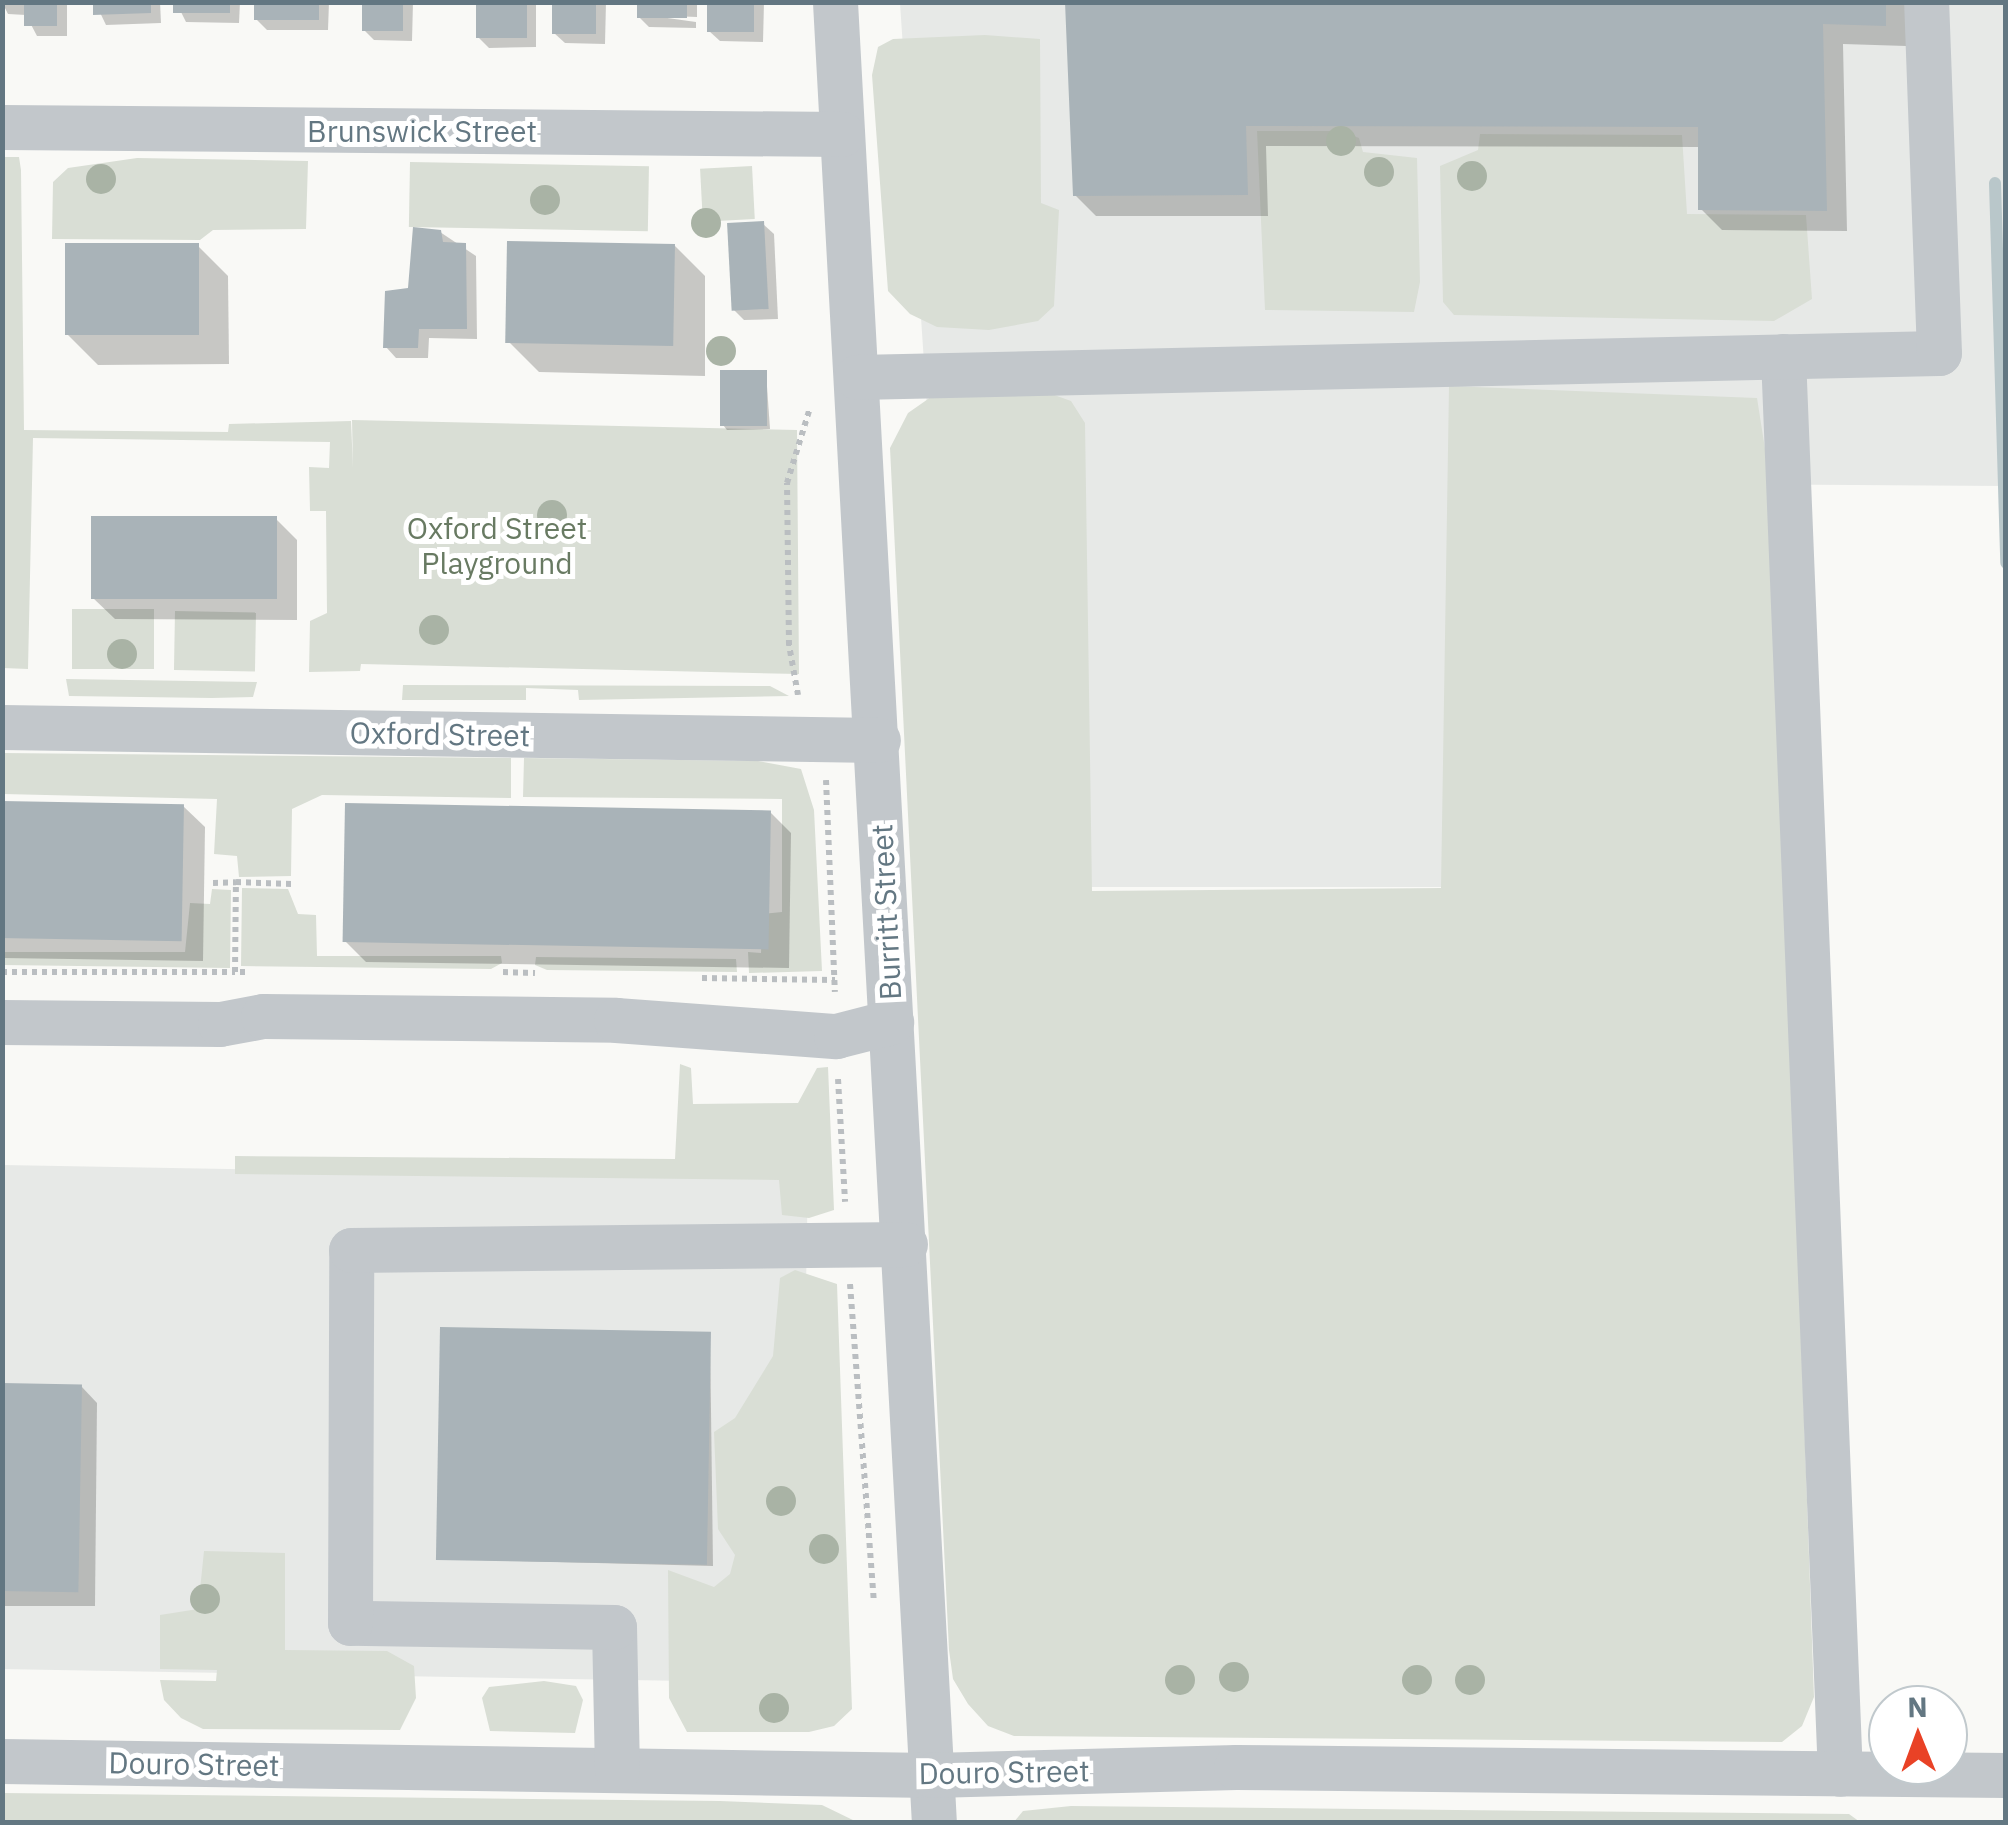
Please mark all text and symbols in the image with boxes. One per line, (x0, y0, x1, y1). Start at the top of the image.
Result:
street label: Brunswick Street (307, 113, 537, 149)
park label: Oxford Street Playground (407, 510, 587, 580)
street label: Oxford Street (349, 714, 531, 754)
street label: Burritt Street (863, 823, 909, 1001)
north arrow (1868, 1685, 1968, 1785)
text: N (1907, 1688, 1928, 1725)
street label: Douro Street (108, 1745, 280, 1783)
street label: Douro Street (918, 1753, 1090, 1791)

